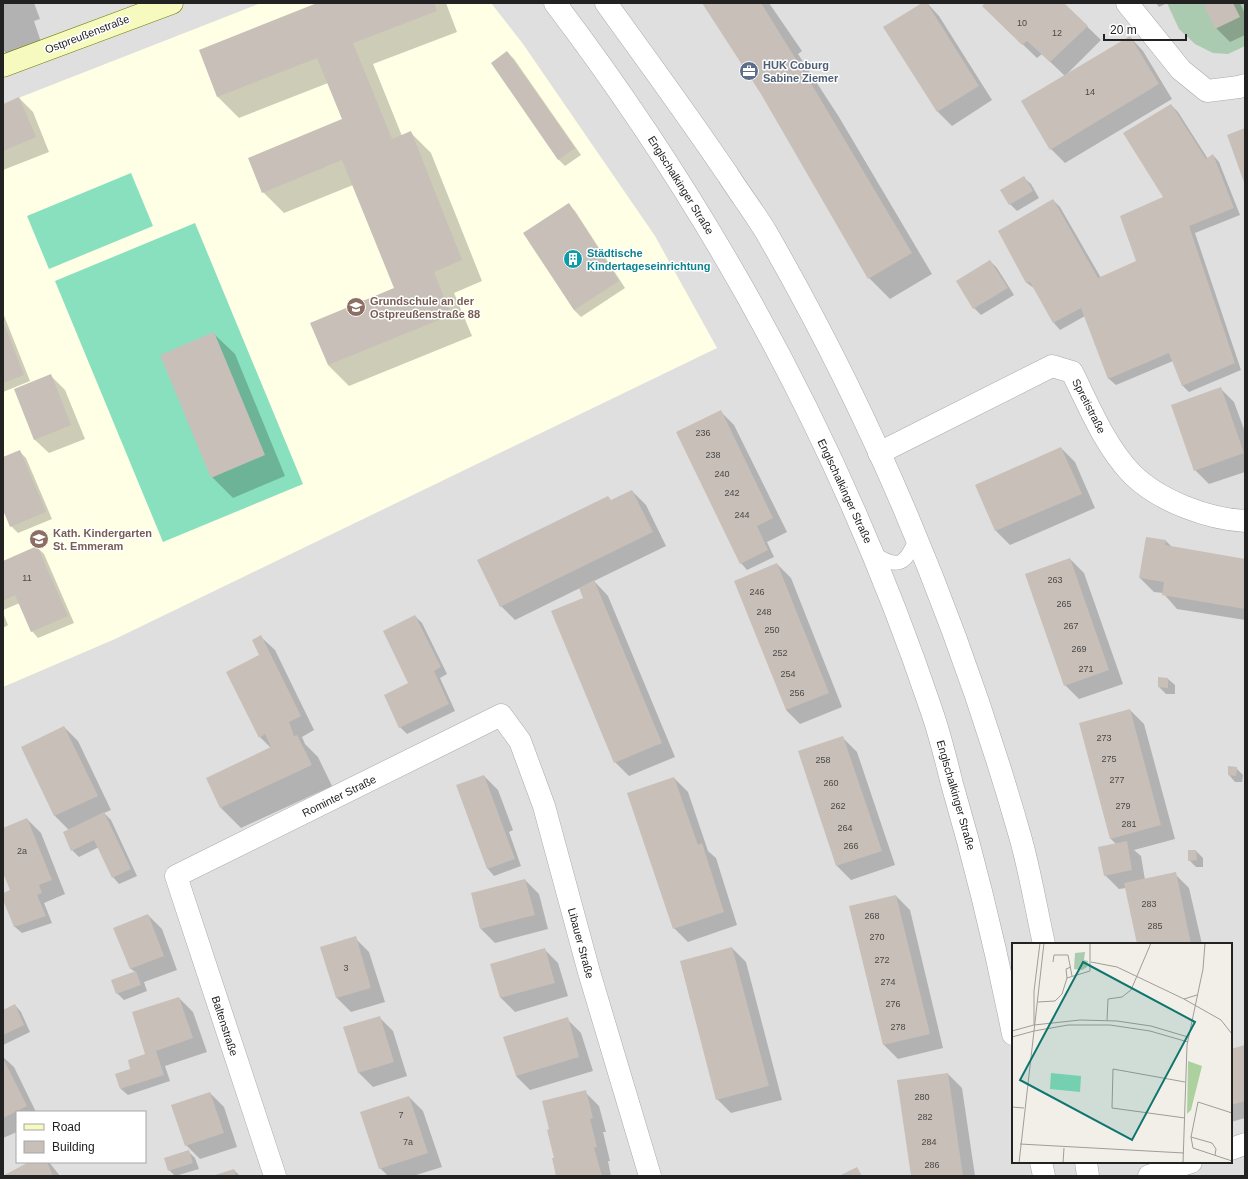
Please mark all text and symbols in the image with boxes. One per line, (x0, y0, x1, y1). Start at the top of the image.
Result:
street label: Ostpreußenstraße (43, 12, 131, 56)
scale bar (1104, 16, 1186, 42)
house number: 10 (1017, 18, 1027, 28)
text: 20 m (1110, 23, 1137, 37)
house number: 12 (1052, 28, 1062, 38)
place label: HUK Coburg Sabine Ziemer (763, 59, 839, 84)
office icon: HUK Coburg Sabine Ziemer (738, 60, 760, 82)
house number: 14 (1085, 87, 1095, 97)
street label: Englschalkinger Straße (646, 134, 716, 236)
place label: Städtische Kindertageseinrichtung (587, 247, 710, 272)
building icon: Städtische Kindertageseinrichtung (562, 248, 584, 270)
place label: Grundschule an der Ostpreußenstraße 88 (370, 295, 480, 320)
school or university icon: Grundschule an der Ostpreußenstraße 88 (345, 296, 367, 318)
street label: Spretistraße (1070, 377, 1108, 435)
house number: 236 (695, 428, 711, 438)
street label: Englschalkinger Straße (816, 437, 874, 545)
house number: 238 (705, 450, 721, 460)
house number: 240 (714, 469, 730, 479)
house number: 242 (724, 488, 740, 498)
house number: 244 (734, 510, 750, 520)
place label: Kath. Kindergarten St. Emmeram (53, 527, 152, 552)
school or university icon: Kath. Kindergarten St. Emmeram (28, 528, 50, 550)
house number: 11 (22, 573, 32, 583)
house number: 263 (1047, 575, 1063, 585)
house number: 246 (749, 587, 765, 597)
house number: 265 (1056, 599, 1072, 609)
house number: 248 (756, 607, 772, 617)
house number: 267 (1063, 621, 1079, 631)
house number: 250 (764, 625, 780, 635)
house number: 269 (1071, 644, 1087, 654)
house number: 252 (772, 648, 788, 658)
house number: 271 (1078, 664, 1094, 674)
house number: 254 (780, 669, 796, 679)
house number: 256 (789, 688, 805, 698)
house number: 273 (1096, 733, 1112, 743)
street label: Englschalkinger Straße (935, 739, 977, 851)
house number: 275 (1101, 754, 1117, 764)
house number: 258 (815, 755, 831, 765)
street label: Rominter Straße (300, 773, 378, 819)
house number: 277 (1109, 775, 1125, 785)
house number: 260 (823, 778, 839, 788)
house number: 262 (830, 801, 846, 811)
house number: 279 (1115, 801, 1131, 811)
house number: 281 (1121, 819, 1137, 829)
house number: 264 (837, 823, 853, 833)
house number: 266 (843, 841, 859, 851)
house number: 2a (17, 846, 27, 856)
house number: 283 (1141, 899, 1157, 909)
street label: Libauer Straße (566, 906, 596, 980)
house number: 268 (864, 911, 880, 921)
house number: 285 (1147, 921, 1163, 931)
house number: 270 (869, 932, 885, 942)
inset map (1012, 943, 1232, 1163)
house number: 272 (874, 955, 890, 965)
house number: 3 (343, 963, 349, 973)
house number: 274 (880, 977, 896, 987)
street label: Baltenstraße (210, 994, 240, 1058)
house number: 276 (885, 999, 901, 1009)
house number: 278 (890, 1022, 906, 1032)
house number: 280 (914, 1092, 930, 1102)
house number: 7 (398, 1110, 404, 1120)
legend (16, 1111, 146, 1163)
house number: 282 (917, 1112, 933, 1122)
text: Road (52, 1120, 81, 1134)
house number: 7a (403, 1137, 413, 1147)
house number: 284 (921, 1137, 937, 1147)
text: Building (52, 1140, 95, 1154)
house number: 286 (924, 1160, 940, 1170)

